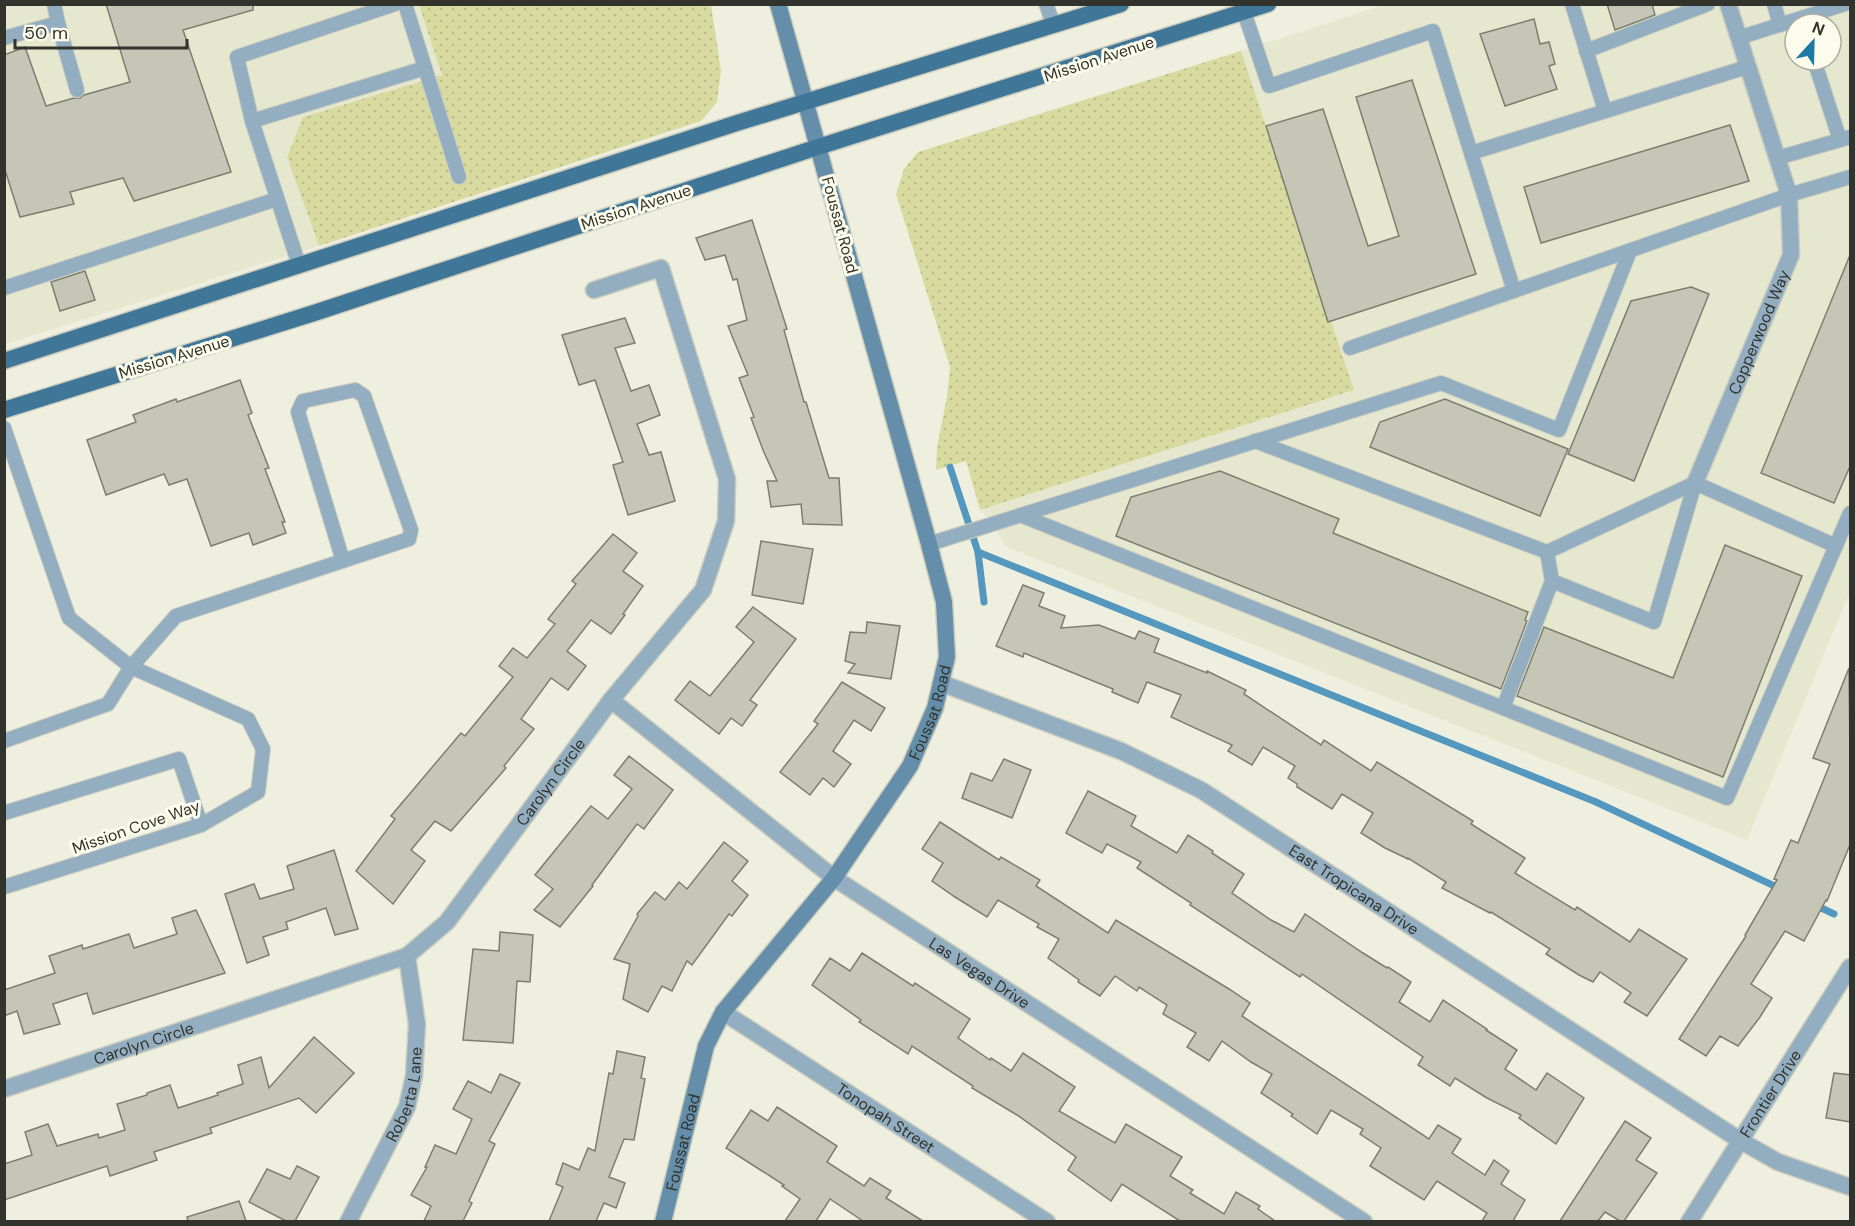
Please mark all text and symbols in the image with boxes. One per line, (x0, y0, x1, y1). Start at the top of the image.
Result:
scale bar (15, 12, 188, 50)
north arrow (1783, 12, 1843, 72)
text: N (1809, 17, 1828, 40)
text: 50 m (24, 21, 68, 45)
street label: Mission Avenue (1041, 31, 1157, 87)
street label: Foussat Road (817, 174, 863, 276)
street label: Mission Avenue (578, 179, 694, 235)
street label: Copperwood Way (1723, 266, 1794, 397)
street label: Mission Avenue (116, 330, 232, 384)
street label: Foussat Road (903, 663, 955, 763)
street label: Carolyn Circle (511, 734, 590, 830)
street label: Mission Cove Way (69, 795, 203, 859)
street label: East Tropicana Drive (1285, 840, 1423, 939)
street label: Las Vegas Drive (925, 932, 1034, 1013)
street label: Carolyn Circle (91, 1017, 196, 1069)
street label: Roberta Lane (381, 1046, 426, 1145)
street label: Frontier Drive (1735, 1046, 1806, 1141)
street label: Tonopah Street (833, 1078, 939, 1157)
street label: Foussat Road (660, 1092, 704, 1193)

